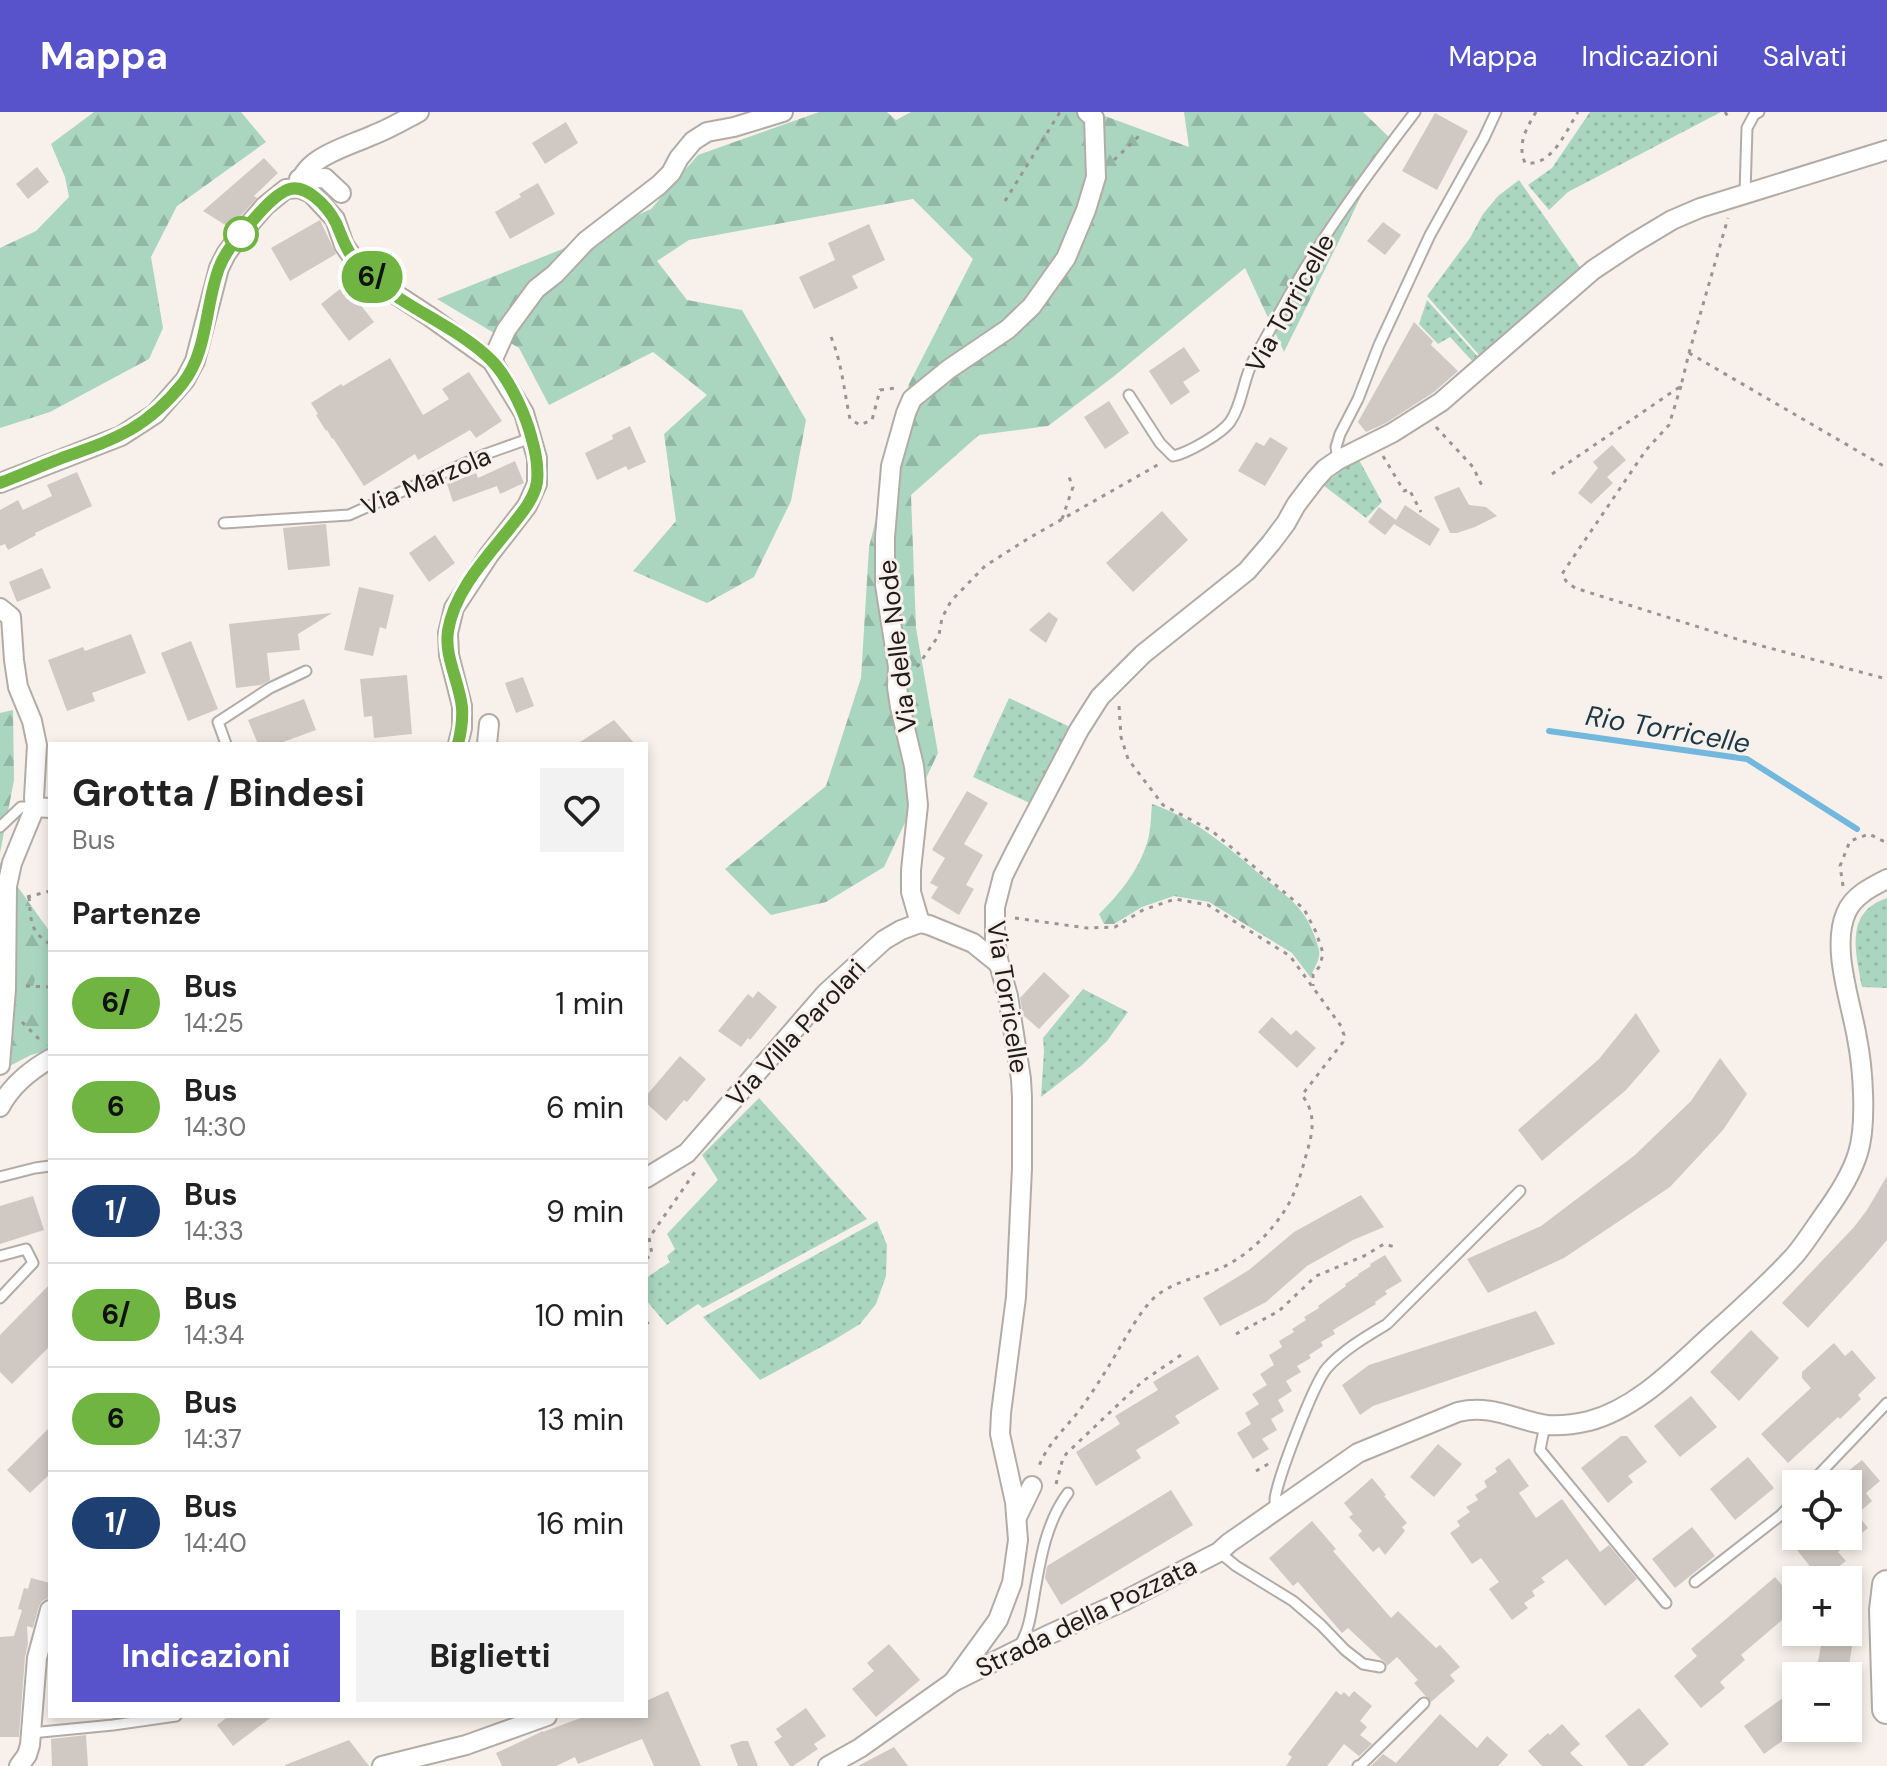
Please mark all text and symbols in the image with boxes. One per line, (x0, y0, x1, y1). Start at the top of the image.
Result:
text: Mappa (40, 31, 168, 81)
text: Mappa (1449, 38, 1538, 75)
text: Indicazioni (1582, 38, 1719, 75)
text: Salvati (1763, 38, 1847, 75)
unlabelled marker (224, 217, 258, 251)
street label: Via Torricelle (1238, 227, 1342, 379)
line badge: 6/ (336, 251, 408, 303)
text: 6/ (358, 258, 386, 295)
street label: Via Marzola (356, 438, 496, 524)
street label: Via delle Node (870, 558, 924, 734)
water label: Rio Torricelle (1583, 697, 1753, 762)
text: Grotta / Bindesi (72, 768, 365, 818)
button: heart (540, 768, 624, 852)
text: Bus (72, 823, 116, 857)
text: Partenze (72, 894, 201, 933)
street label: Via Torricelle (979, 918, 1037, 1076)
street label: Via Villa Parolari (719, 952, 873, 1114)
text: Bus (184, 967, 238, 1006)
text: 6/ (102, 984, 130, 1021)
text: 1 min (556, 984, 624, 1023)
text: 14:25 (184, 1006, 244, 1040)
text: Bus (184, 1071, 238, 1110)
text: 6 (107, 1088, 125, 1125)
text: 6 min (546, 1088, 624, 1127)
text: 14:30 (184, 1110, 246, 1144)
text: Bus (184, 1175, 238, 1214)
text: 1/ (105, 1192, 127, 1229)
text: 9 min (546, 1192, 624, 1231)
text: 14:33 (184, 1214, 244, 1248)
text: Bus (184, 1279, 238, 1318)
text: 6/ (102, 1296, 130, 1333)
text: 10 min (535, 1296, 624, 1335)
text: 14:34 (184, 1318, 244, 1352)
text: Bus (184, 1383, 238, 1422)
text: 6 (107, 1400, 125, 1437)
text: 13 min (538, 1400, 624, 1439)
text: 14:37 (184, 1422, 242, 1456)
map controls (1782, 1470, 1862, 1742)
button: locate (1782, 1470, 1862, 1550)
text: Bus (184, 1487, 238, 1526)
text: 1/ (105, 1504, 127, 1541)
text: 16 min (537, 1504, 624, 1543)
text: 14:40 (184, 1526, 247, 1560)
street label: Strada della Pozzata (970, 1549, 1202, 1685)
button: + (1782, 1566, 1862, 1646)
button: Indicazioni (72, 1610, 340, 1702)
button: Biglietti (356, 1610, 624, 1702)
button: − (1782, 1662, 1862, 1742)

